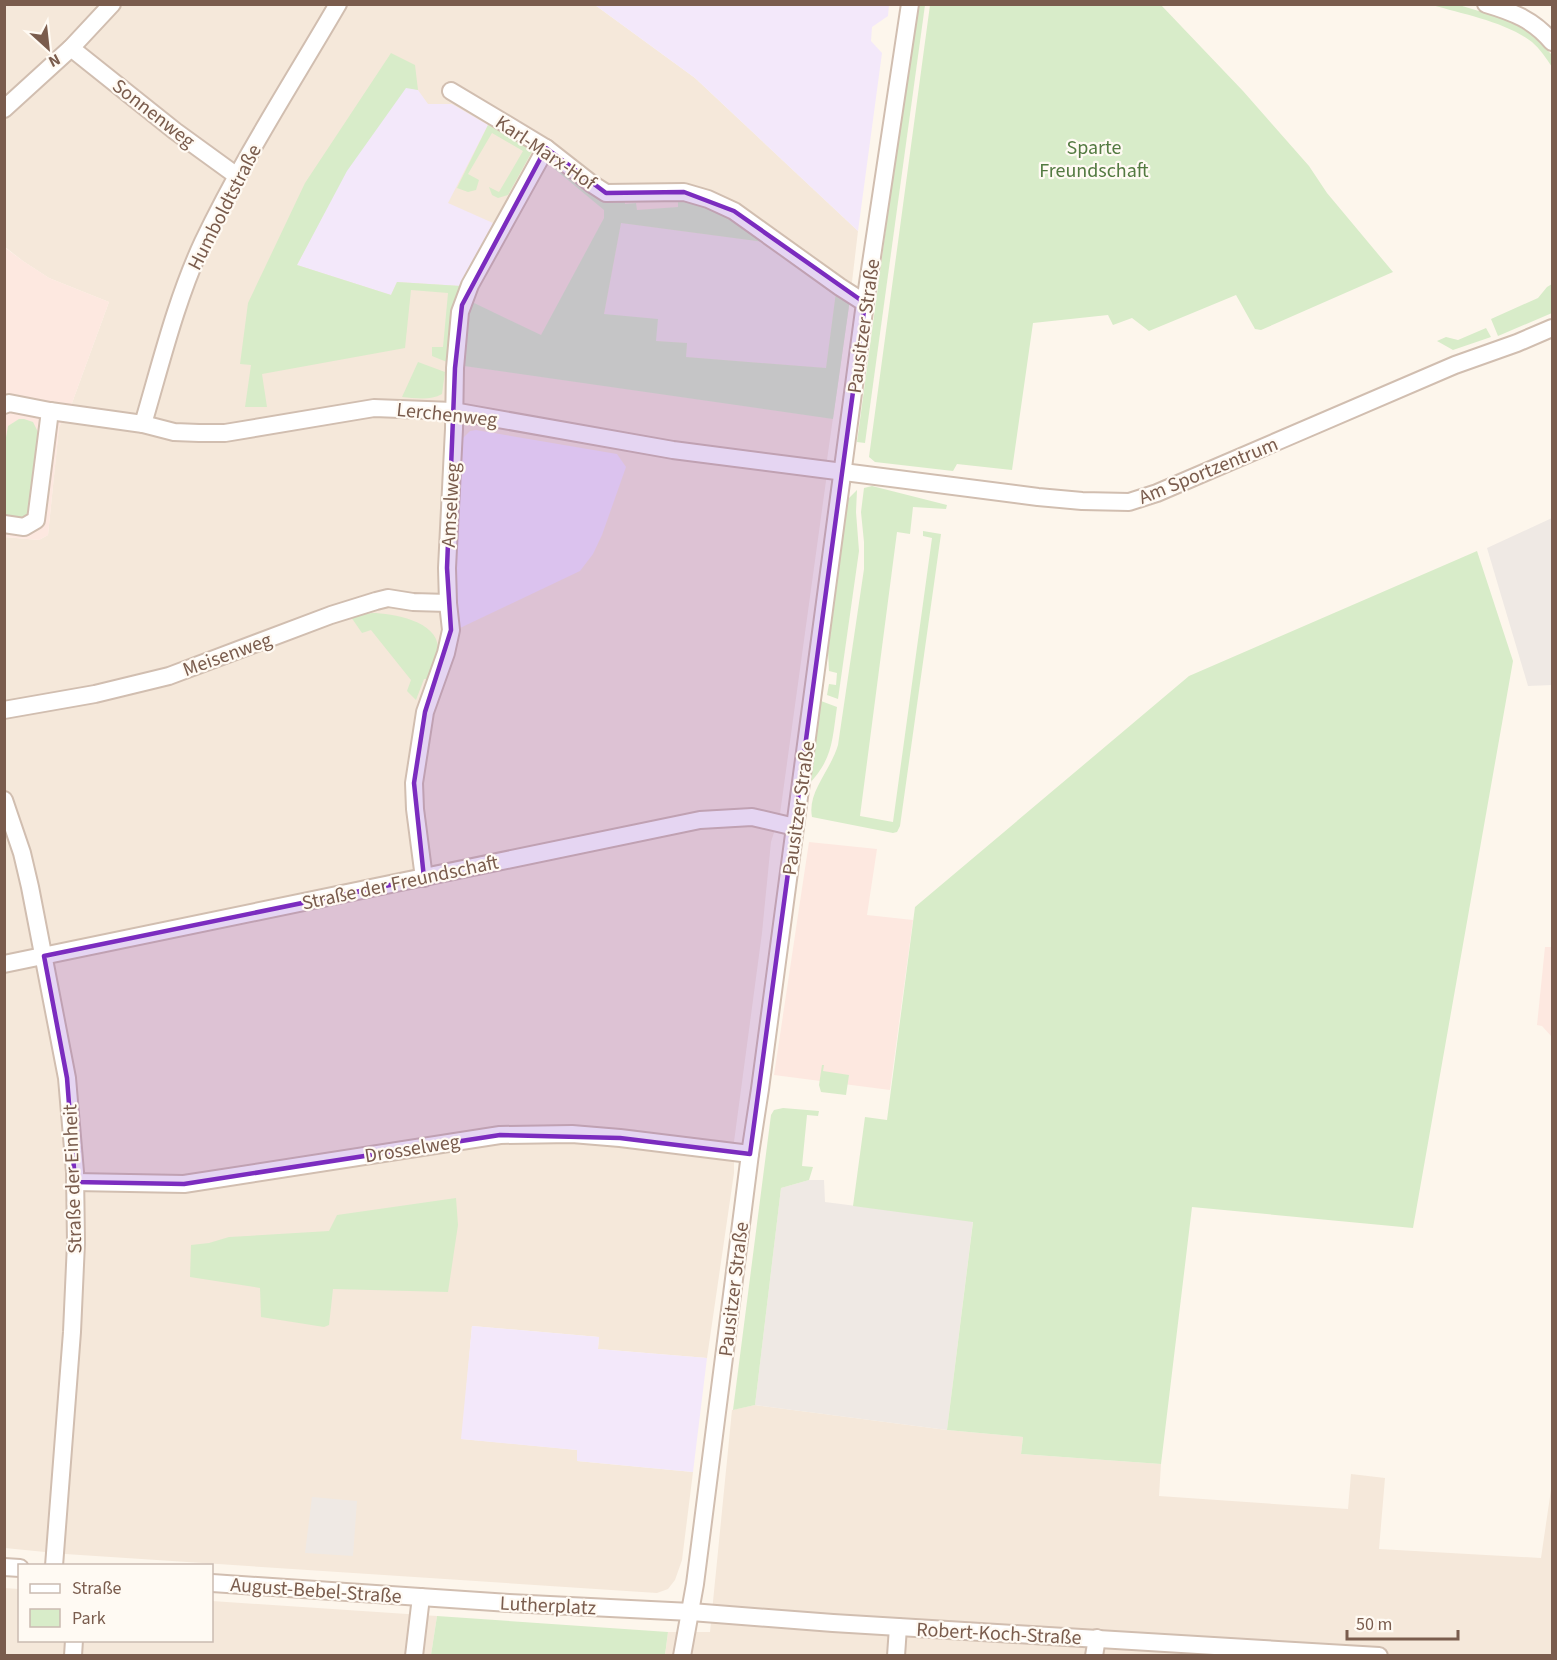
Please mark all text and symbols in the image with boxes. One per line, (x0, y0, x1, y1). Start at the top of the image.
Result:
north arrow (18, 18, 78, 78)
text: N (45, 48, 64, 73)
street label: Sonnenweg (106, 72, 201, 155)
street label: Karl-Marx-Hof (490, 109, 602, 198)
park label: Sparte Freundschaft (1039, 134, 1149, 185)
street label: Humboldtstraße (181, 140, 269, 275)
street label: Pausitzer Straße (841, 257, 887, 395)
street label: Lerchenweg (395, 396, 499, 434)
street label: Am Sportzentrum (1134, 430, 1282, 512)
street label: Amselweg (435, 462, 467, 548)
street label: Meisenweg (179, 626, 276, 684)
street label: Pausitzer Straße (776, 739, 822, 877)
street label: Straße der Freundschaft (299, 848, 501, 917)
street label: Straße der Einheit (56, 1103, 90, 1254)
street label: Drosselweg (363, 1128, 462, 1170)
street label: Pausitzer Straße (712, 1220, 756, 1358)
legend (18, 1564, 213, 1642)
street label: August-Bebel-Straße (229, 1571, 403, 1611)
text: Straße (72, 1576, 122, 1601)
street label: Lutherplatz (499, 1590, 597, 1622)
scale bar (1347, 1603, 1458, 1641)
text: Park (72, 1606, 106, 1631)
text: 50 m (1356, 1612, 1392, 1637)
street label: Robert-Koch-Straße (916, 1616, 1082, 1652)

